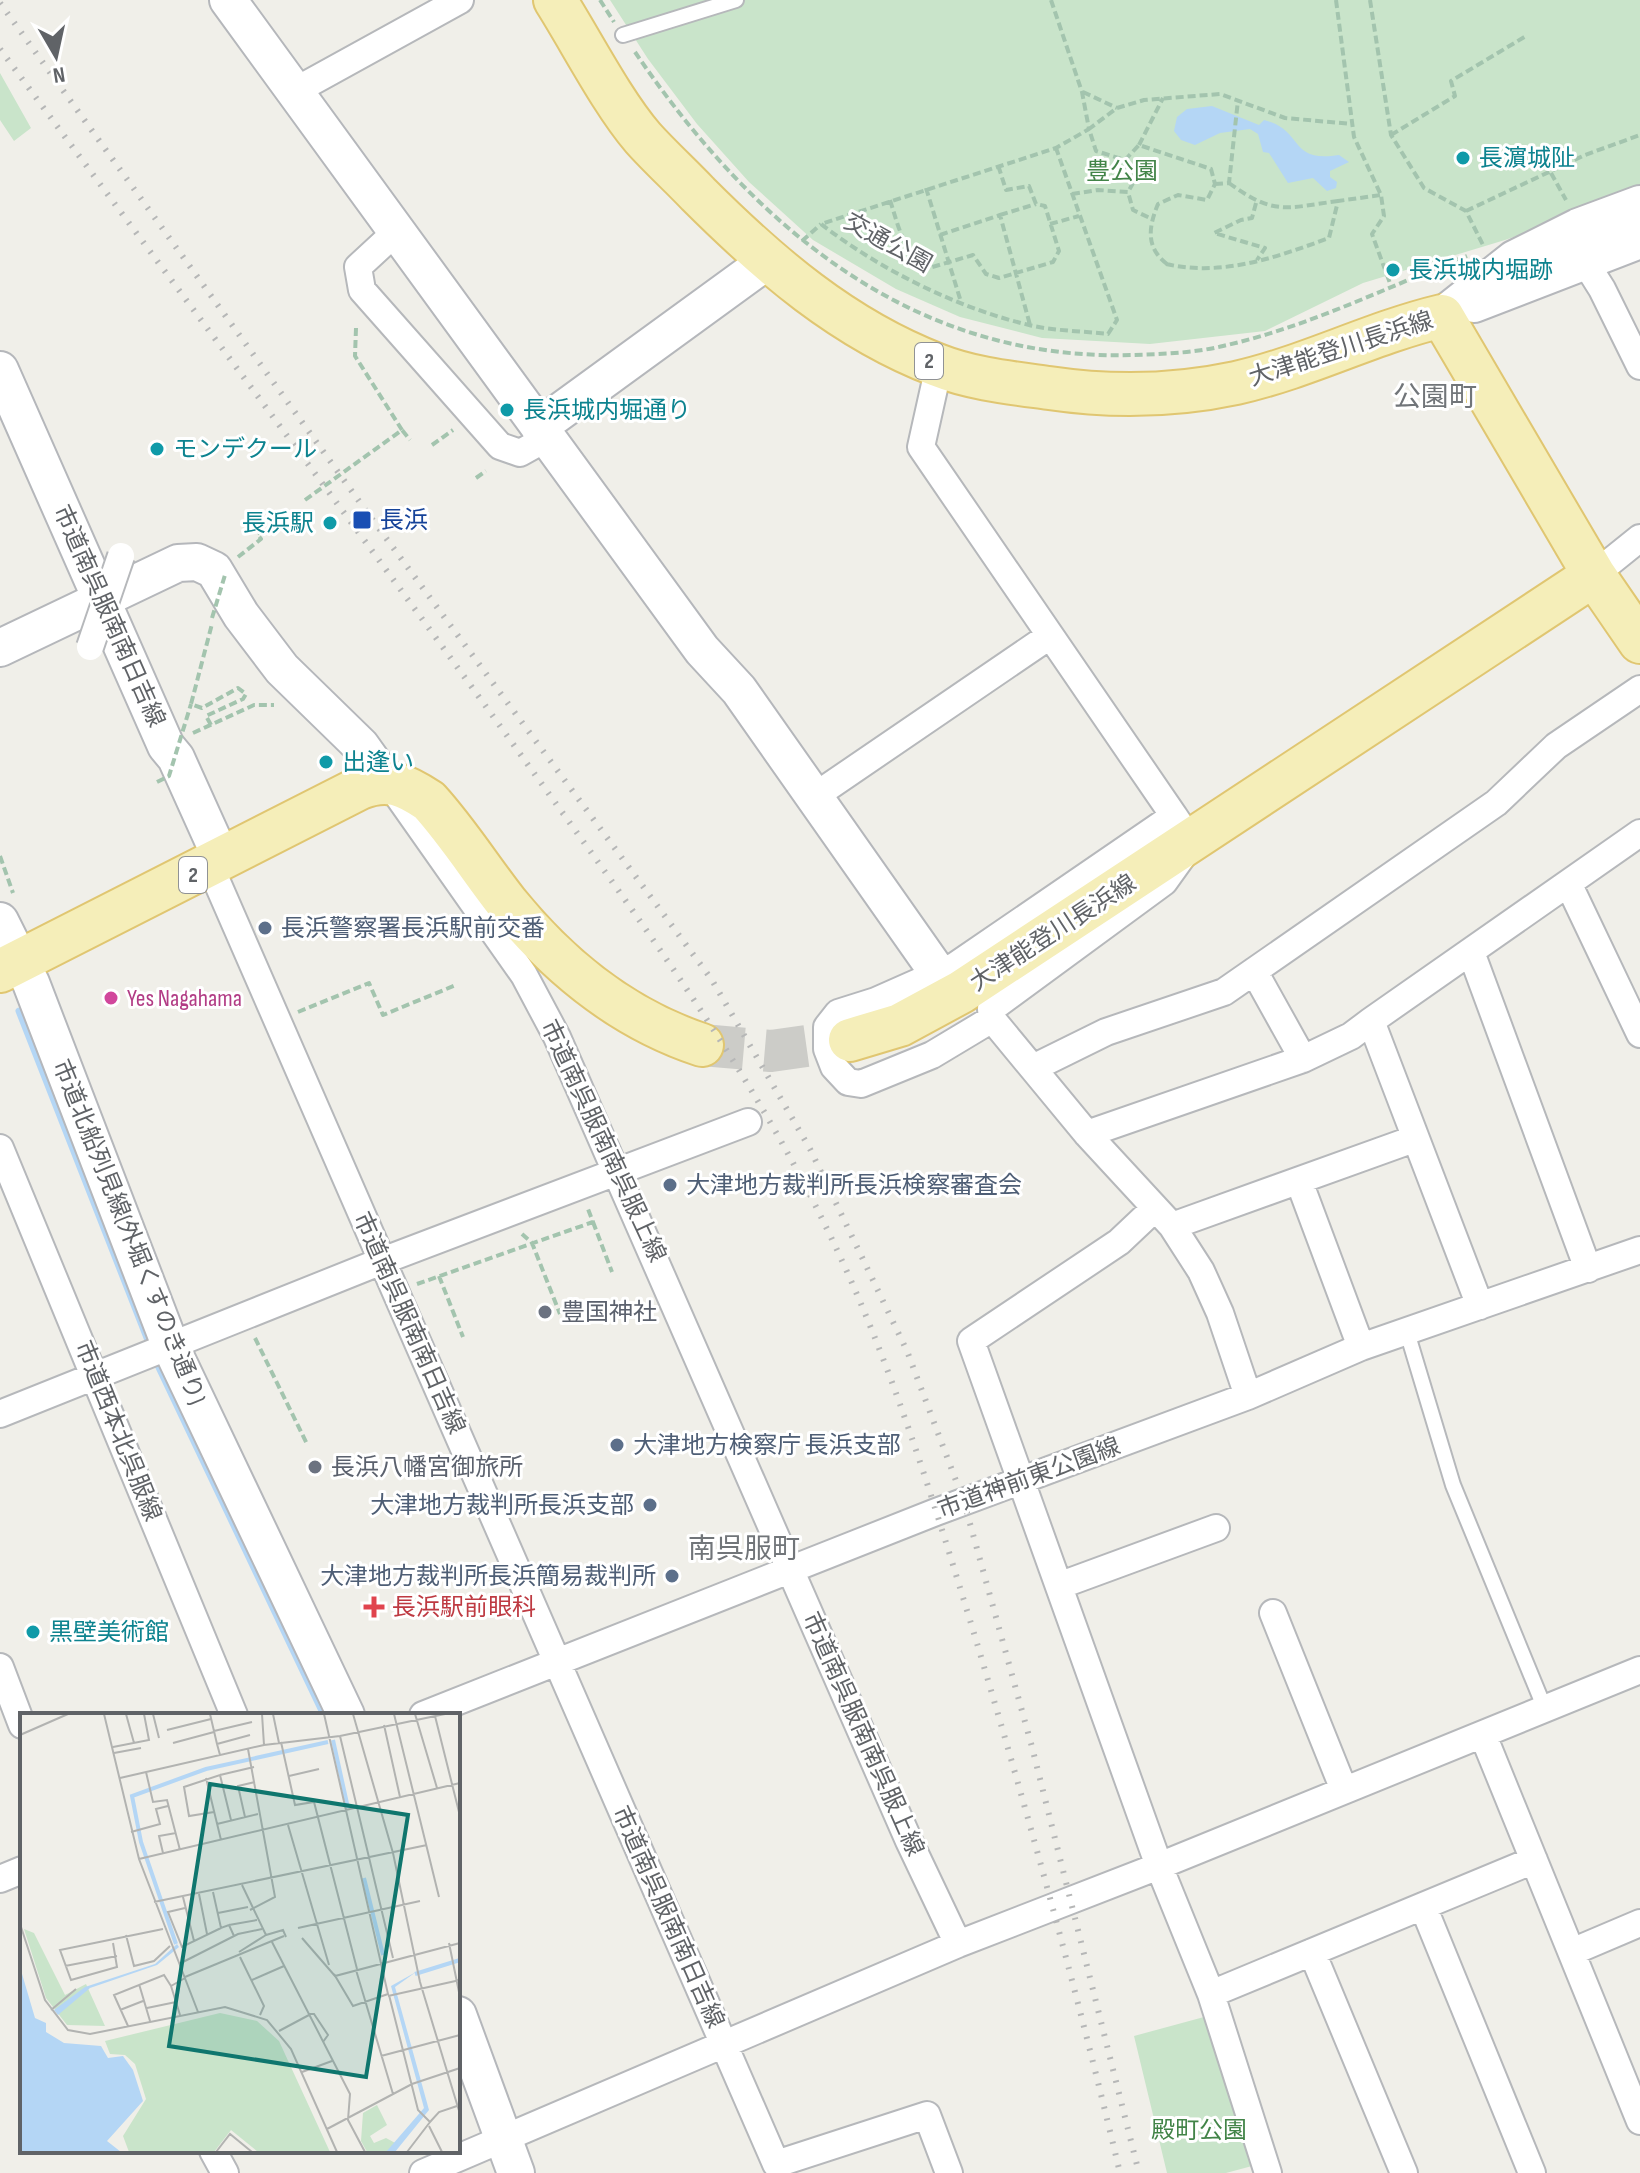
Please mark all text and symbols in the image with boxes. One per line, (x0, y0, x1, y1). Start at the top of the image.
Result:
north arrow (16, 16, 96, 96)
text: N (51, 60, 67, 89)
place label: 長濵城阯 (1479, 144, 1575, 173)
marker: 長濵城阯 (1454, 149, 1472, 167)
park label: 豊公園 (1086, 157, 1158, 186)
street label: 交通公園 (839, 207, 937, 279)
place label: 長浜城内堀跡 (1409, 256, 1553, 285)
marker: 長浜城内堀跡 (1384, 261, 1402, 279)
street label: 大津能登川長浜線 (1245, 306, 1437, 392)
road number: 2 (915, 343, 943, 379)
district label: 公園町 (1393, 381, 1477, 414)
place label: 長浜城内堀通り (523, 396, 691, 425)
marker: 長浜城内堀通り (498, 401, 516, 419)
place label: モンデクール (173, 435, 317, 464)
marker: モンデクール (148, 440, 166, 458)
street label: 市道南呉服南南日吉線 (47, 500, 171, 732)
place label: 長浜 (380, 506, 428, 535)
place label: 長浜駅 (242, 509, 314, 538)
marker: 長浜 (351, 509, 373, 531)
marker: 長浜駅 (321, 514, 339, 532)
place label: 出逢い (342, 748, 414, 777)
marker: 出逢い (317, 753, 335, 771)
road number: 2 (179, 857, 207, 893)
street label: 大津能登川長浜線 (965, 869, 1141, 997)
place label: 長浜警察署長浜駅前交番 (281, 914, 545, 943)
marker: 長浜警察署長浜駅前交番 (256, 919, 274, 937)
place label: Yes Nagahama (127, 984, 242, 1013)
marker: Yes Nagahama (102, 989, 120, 1007)
street label: 市道南呉服南南呉服上線 (534, 1015, 672, 1267)
street label: 市道北船列見線(外堀くすのき通り) (46, 1055, 212, 1409)
place label: 大津地方裁判所長浜検察審査会 (686, 1171, 1022, 1200)
marker: 大津地方裁判所長浜検察審査会 (661, 1176, 679, 1194)
street label: 市道南呉服南南日吉線 (347, 1207, 471, 1439)
place label: 豊国神社 (561, 1298, 657, 1327)
marker: 豊国神社 (536, 1303, 554, 1321)
street label: 市道西本北呉服線 (69, 1337, 167, 1525)
place label: 大津地方検察庁 長浜支部 (633, 1431, 901, 1460)
street label: 市道神前東公園線 (934, 1432, 1124, 1524)
marker: 大津地方検察庁 長浜支部 (608, 1436, 626, 1454)
place label: 長浜八幡宮御旅所 (331, 1453, 523, 1482)
marker: 長浜八幡宮御旅所 (306, 1458, 324, 1476)
place label: 大津地方裁判所長浜支部 (370, 1491, 634, 1520)
marker: 大津地方裁判所長浜支部 (641, 1496, 659, 1514)
district label: 南呉服町 (688, 1533, 800, 1566)
place label: 大津地方裁判所長浜簡易裁判所 (320, 1562, 656, 1591)
marker: 大津地方裁判所長浜簡易裁判所 (663, 1567, 681, 1585)
place label: 長浜駅前眼科 (392, 1593, 536, 1622)
marker: 長浜駅前眼科 (363, 1596, 385, 1618)
street label: 市道南呉服南南呉服上線 (796, 1608, 930, 1860)
place label: 黒壁美術館 (49, 1618, 169, 1647)
marker: 黒壁美術館 (24, 1623, 42, 1641)
inset map (20, 1713, 460, 2153)
street label: 市道南呉服南南日吉線 (606, 1801, 730, 2033)
park label: 殿町公園 (1151, 2116, 1247, 2145)

